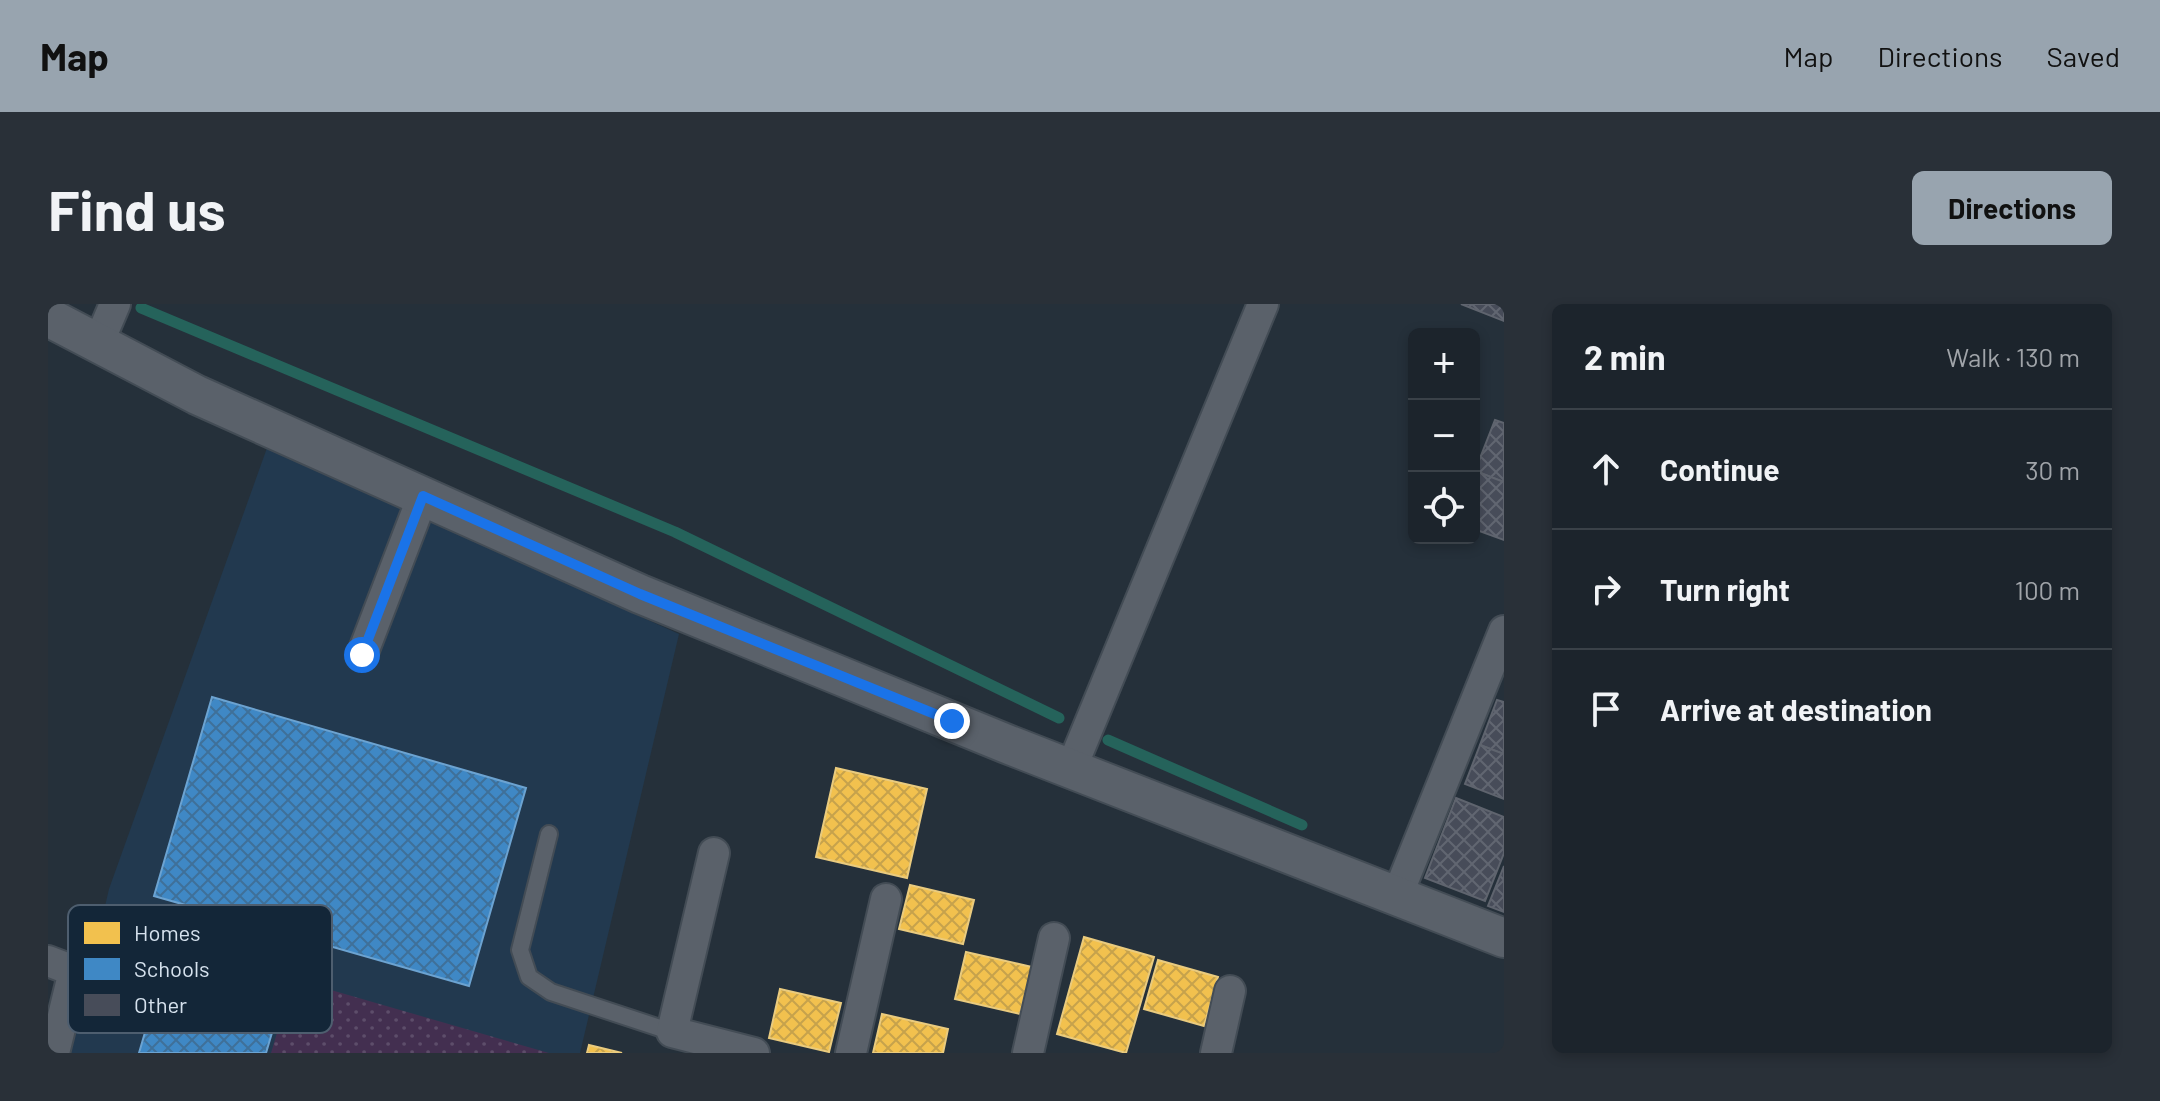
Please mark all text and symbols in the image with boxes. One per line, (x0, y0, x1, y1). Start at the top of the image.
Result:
text: Map (40, 33, 109, 79)
text: Map (1784, 39, 1833, 73)
text: Directions (1877, 39, 2003, 73)
text: Saved (2047, 39, 2120, 73)
button: Directions (1912, 171, 2112, 245)
text: Find us (48, 175, 226, 242)
map controls (1408, 328, 1480, 544)
button: + (1408, 328, 1480, 400)
text: 2 min (1584, 336, 1666, 377)
text: Walk · 130 m (1946, 341, 2080, 372)
button: − (1408, 400, 1480, 472)
icon: ahead (1584, 447, 1628, 491)
text: Continue (1660, 451, 1780, 487)
text: 30 m (2025, 454, 2080, 485)
button: locate (1408, 472, 1480, 544)
icon: right (1584, 567, 1628, 611)
text: Turn right (1660, 571, 1790, 607)
text: 100 m (2015, 574, 2080, 605)
route start (344, 637, 380, 673)
icon: arrive (1584, 687, 1628, 731)
text: Arrive at destination (1660, 691, 1932, 727)
route end (934, 703, 970, 739)
legend (68, 905, 332, 1033)
text: Homes (134, 919, 201, 945)
text: Schools (134, 955, 210, 981)
text: Other (134, 991, 187, 1017)

